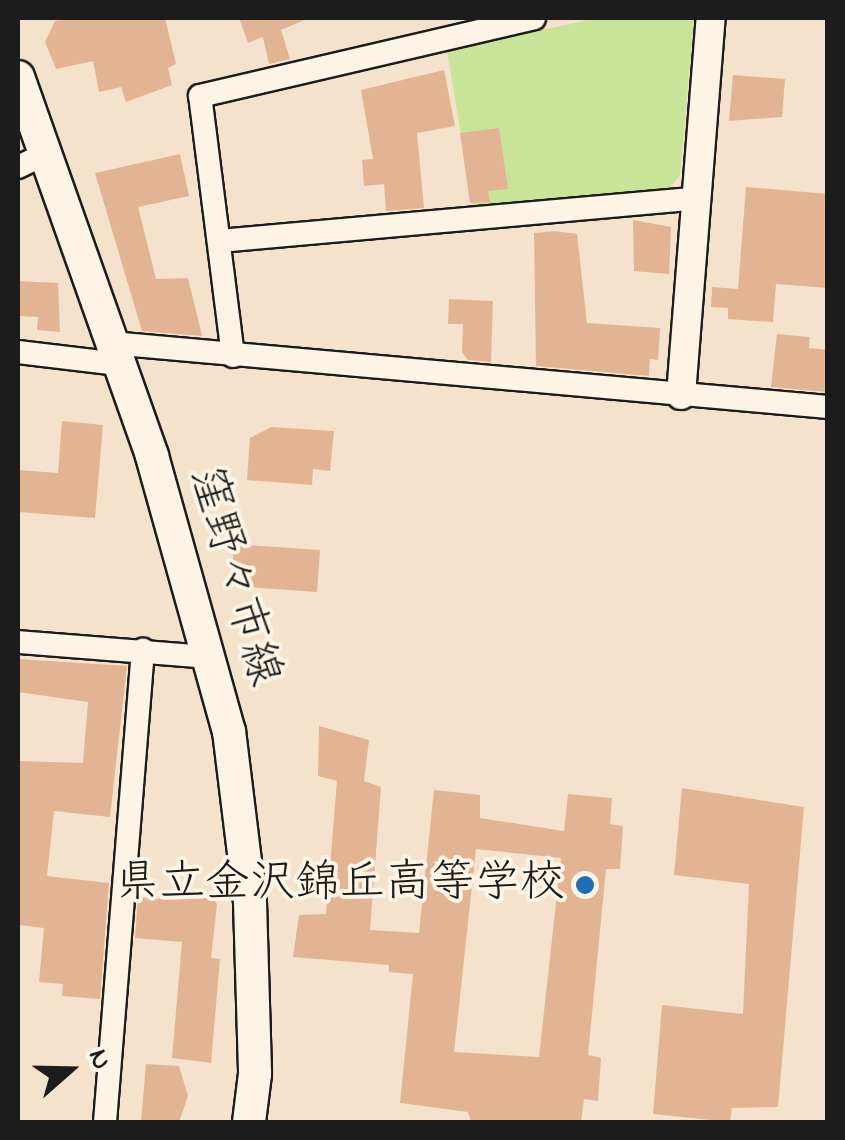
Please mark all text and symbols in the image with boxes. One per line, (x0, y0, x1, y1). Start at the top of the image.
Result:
street label: 窪野々市線 (176, 461, 290, 693)
place label: 県立金沢錦丘高等学校 (115, 858, 565, 912)
marker: 県立金沢錦丘高等学校 (574, 874, 596, 896)
north arrow (20, 1020, 120, 1120)
text: N (76, 1044, 121, 1075)

